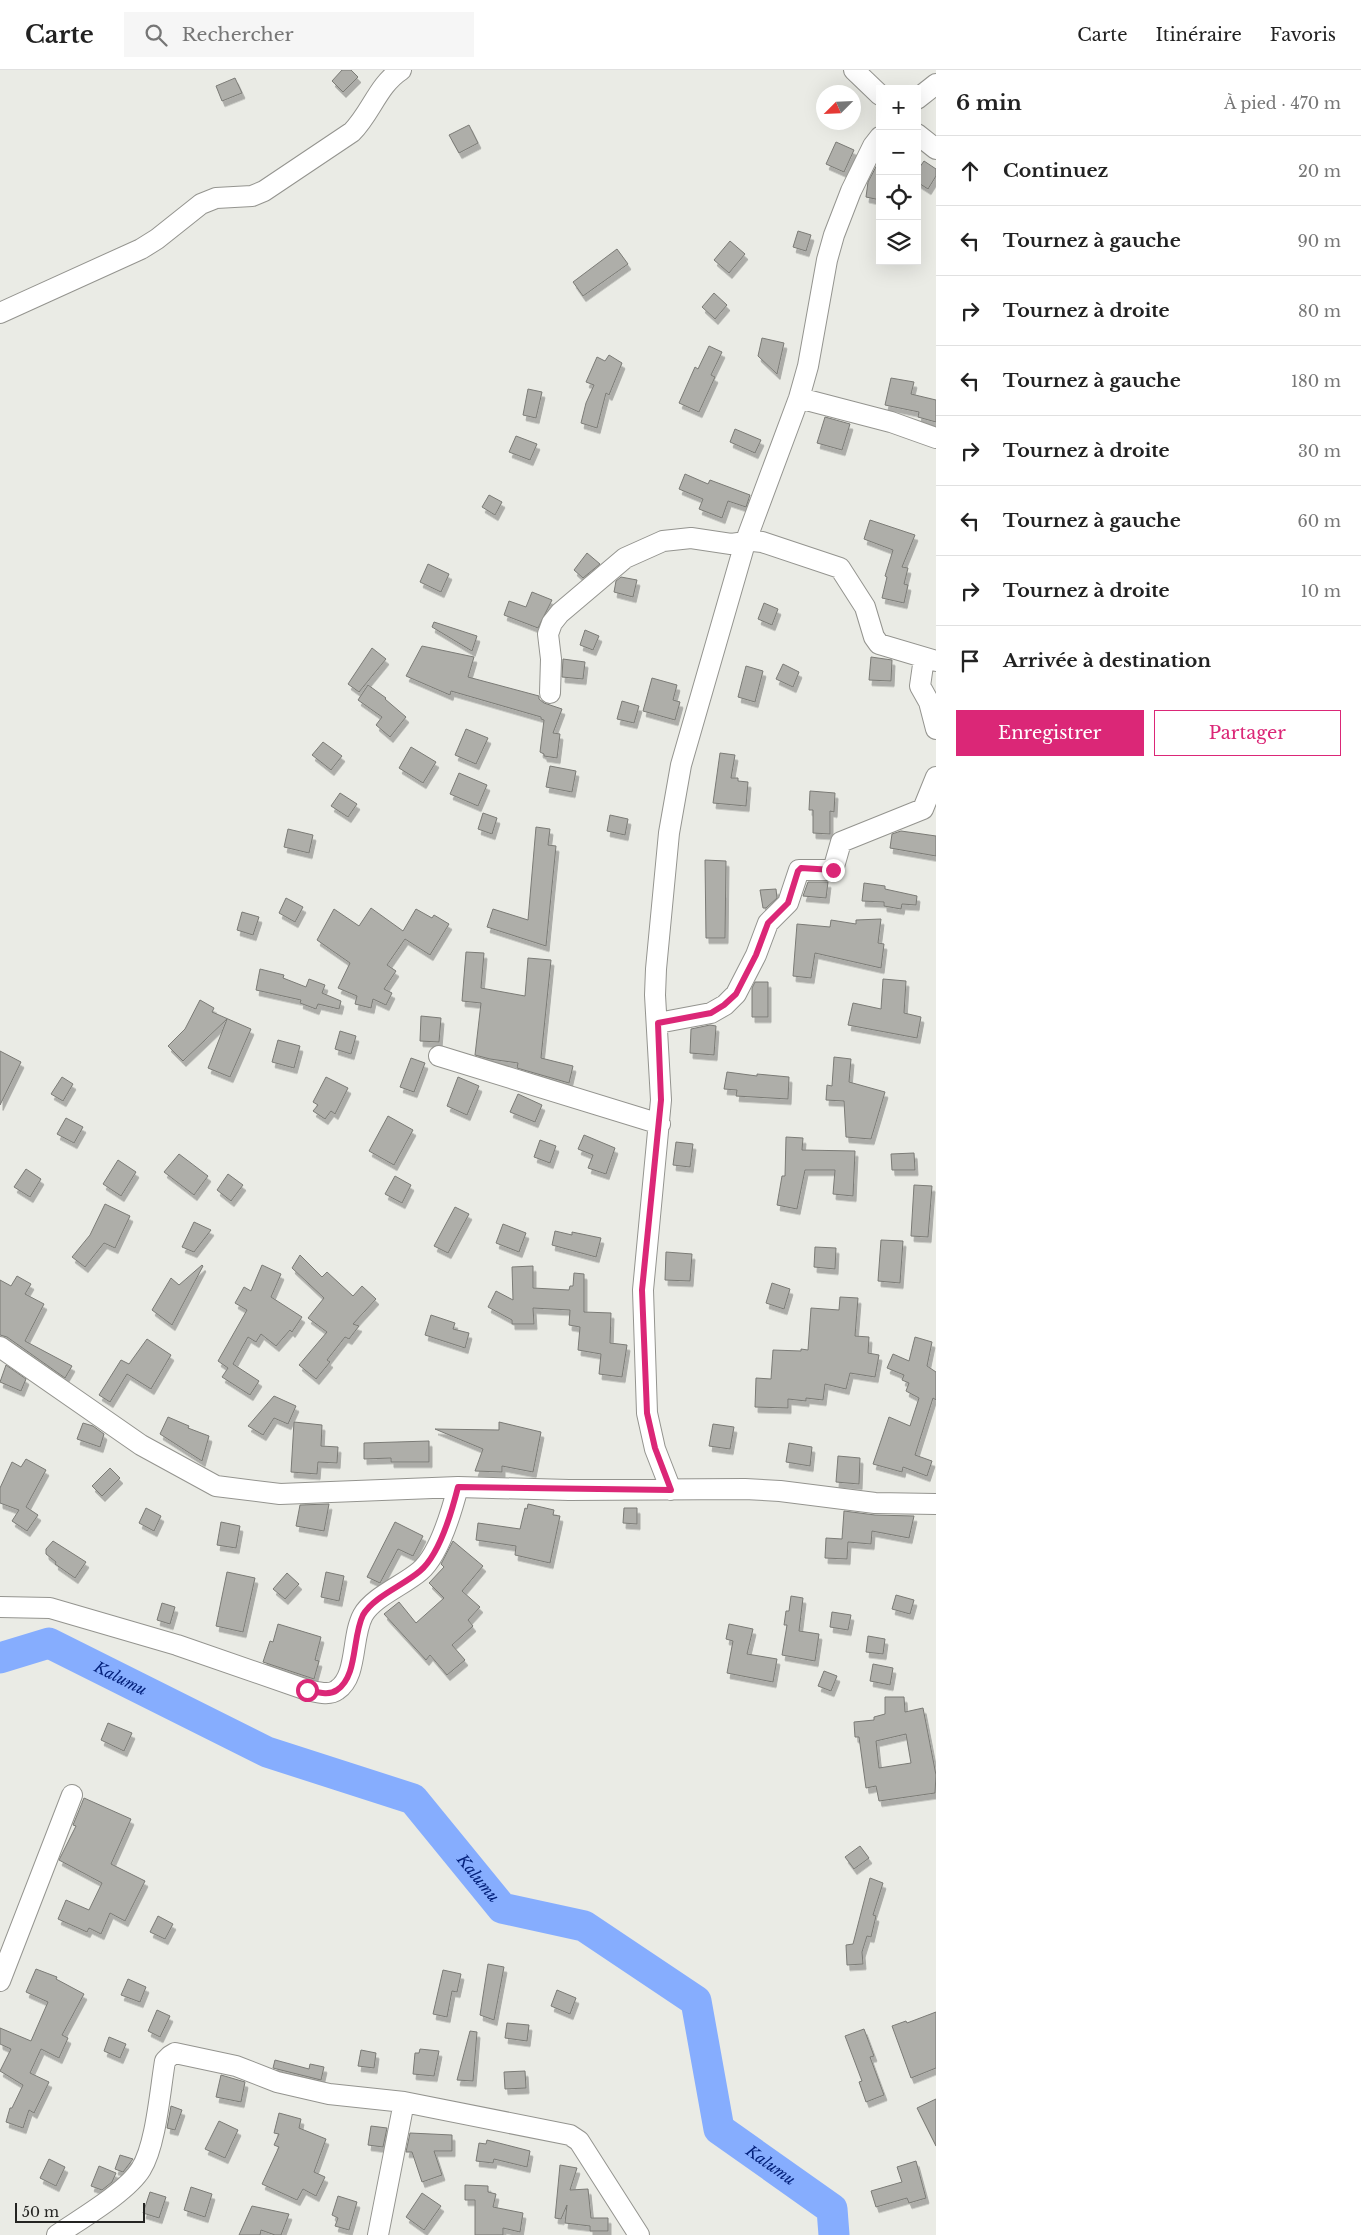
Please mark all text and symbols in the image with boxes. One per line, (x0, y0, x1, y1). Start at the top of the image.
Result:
search box (124, 12, 474, 57)
text: Carte (25, 20, 94, 49)
icon: search (142, 21, 170, 49)
text: Rechercher (182, 23, 294, 46)
text: Carte (1077, 24, 1127, 46)
text: Itinéraire (1155, 24, 1242, 46)
text: Favoris (1270, 24, 1336, 46)
north arrow (816, 85, 861, 130)
map controls (876, 85, 921, 265)
button: + (876, 85, 921, 130)
text: 6 min (956, 90, 1022, 116)
text: À pied · 470 m (1224, 93, 1341, 113)
button: − (876, 130, 921, 175)
icon: ahead (956, 157, 984, 185)
text: Continuez (1003, 159, 1108, 182)
text: 20 m (1298, 161, 1341, 181)
button: locate (876, 175, 921, 220)
button: layers (876, 220, 921, 265)
icon: left (956, 227, 984, 255)
text: Tournez à gauche (1003, 229, 1181, 252)
text: 90 m (1298, 231, 1341, 251)
icon: right (956, 297, 984, 325)
text: Tournez à droite (1003, 299, 1170, 322)
text: 80 m (1298, 301, 1341, 321)
icon: left (956, 367, 984, 395)
text: Tournez à gauche (1003, 369, 1181, 392)
text: 180 m (1291, 371, 1341, 391)
icon: right (956, 437, 984, 465)
text: Tournez à droite (1003, 439, 1170, 462)
text: 30 m (1298, 441, 1341, 461)
icon: left (956, 507, 984, 535)
text: Tournez à gauche (1003, 509, 1181, 532)
text: 60 m (1298, 511, 1341, 531)
icon: right (956, 577, 984, 605)
text: Tournez à droite (1003, 579, 1170, 602)
text: 10 m (1301, 581, 1341, 601)
icon: arrive (956, 647, 984, 675)
text: Arrivée à destination (1003, 649, 1211, 672)
button: Enregistrer (956, 710, 1144, 756)
button: Partager (1154, 710, 1341, 756)
route end (822, 859, 845, 882)
water label: Kalumu (90, 1657, 150, 1699)
route start (296, 1679, 319, 1702)
water label: Kalumu (453, 1850, 504, 1906)
water label: Kalumu (742, 2140, 799, 2189)
scale bar (15, 2200, 145, 2223)
text: 50 m (22, 2203, 59, 2221)

